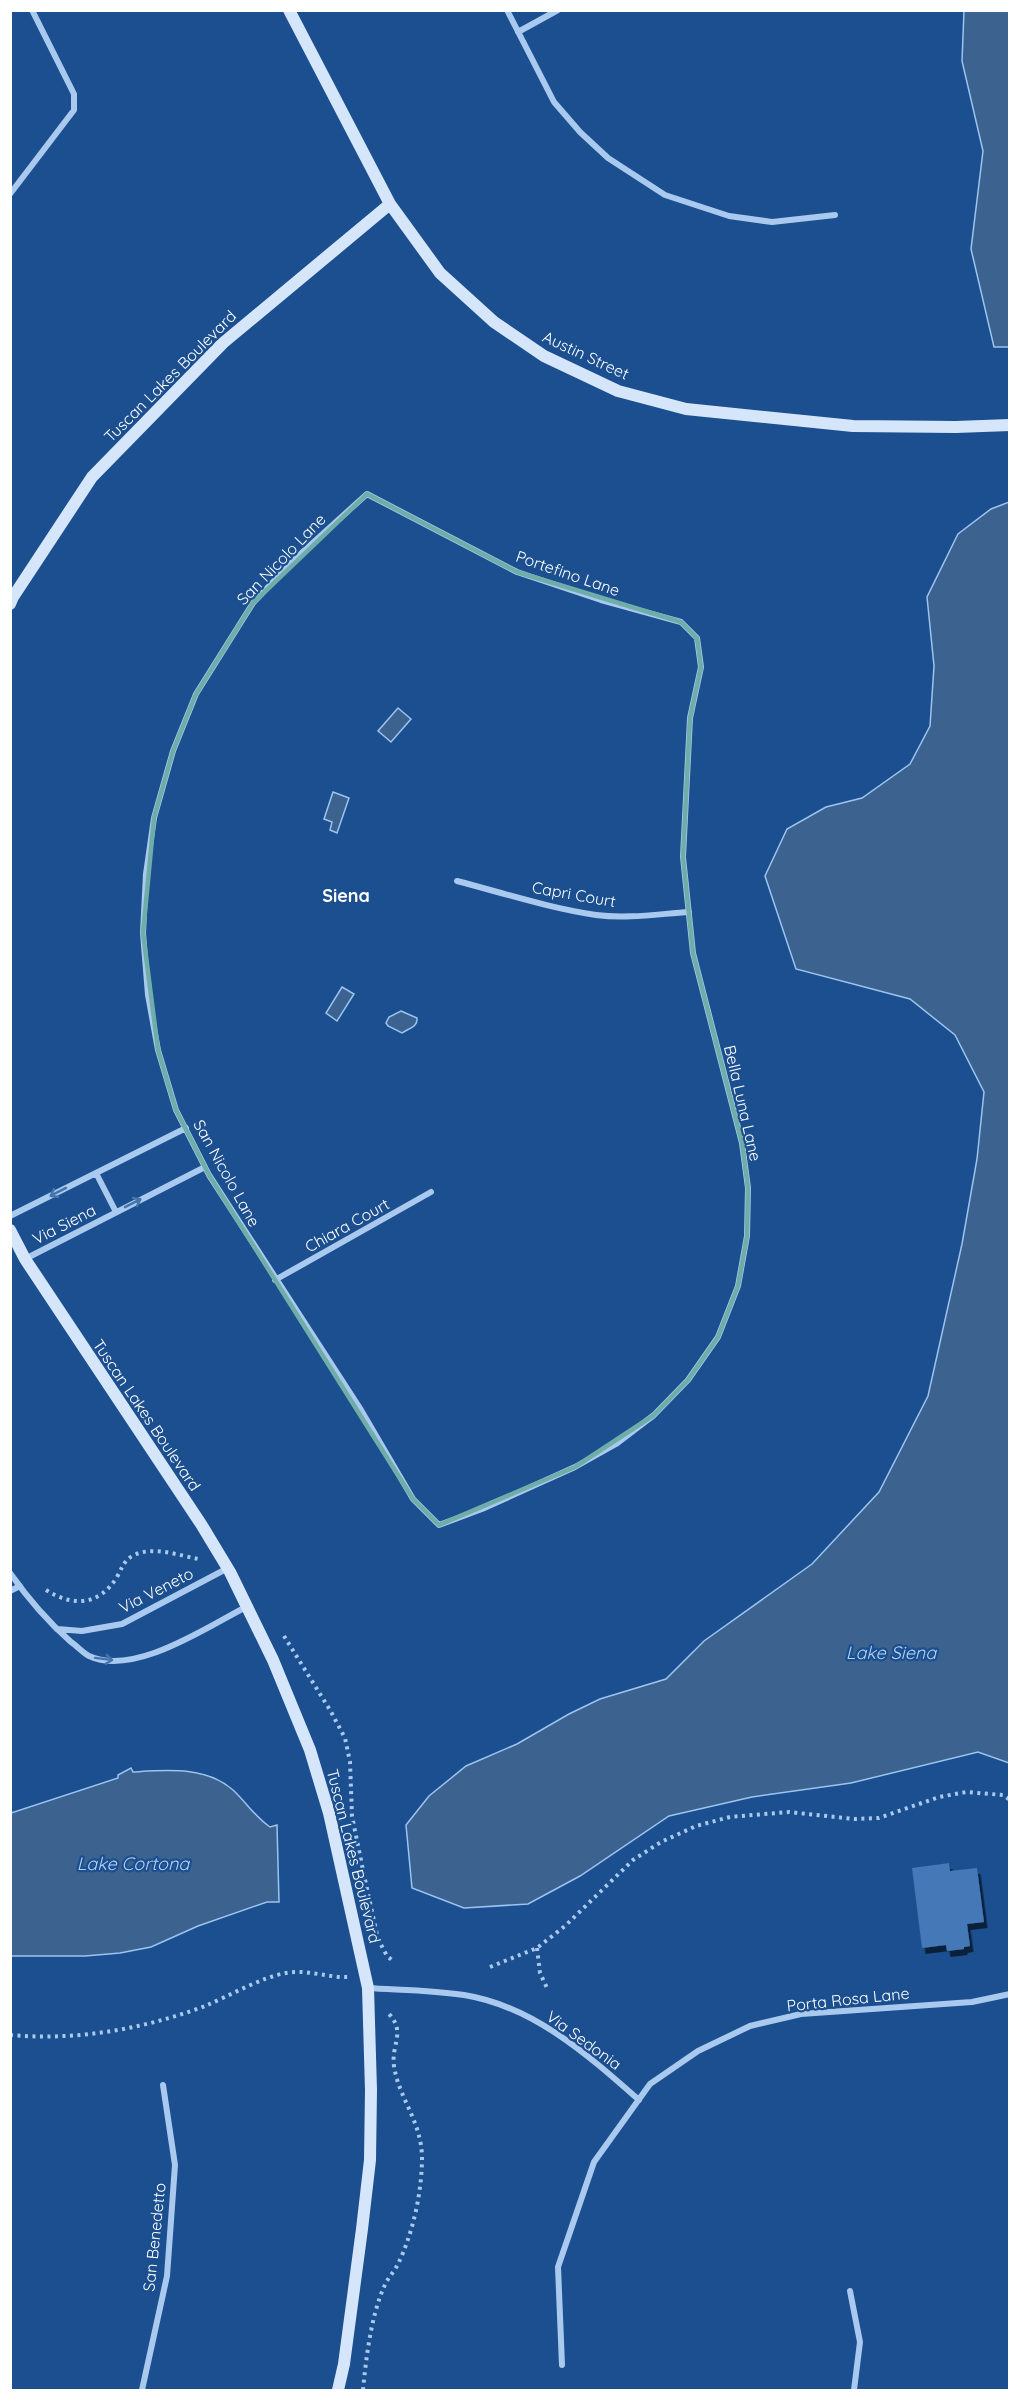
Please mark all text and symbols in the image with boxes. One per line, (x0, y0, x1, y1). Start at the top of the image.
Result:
street label: Tuscan Lakes Boulevard (100, 306, 240, 446)
street label: Austin Street (540, 326, 632, 384)
street label: San Nicolo Lane (232, 509, 330, 609)
street label: Portefino Lane (513, 546, 623, 600)
street label: Capri Court (531, 877, 617, 911)
district label: Siena (322, 884, 370, 907)
street label: Bella Luna Lane (720, 1043, 766, 1163)
street label: San Nicolo Lane (189, 1116, 265, 1230)
one-way arrow (50, 1187, 68, 1198)
street label: Chiara Court (301, 1194, 393, 1256)
one-way arrow (124, 1197, 142, 1209)
street label: Via Siena (29, 1200, 99, 1248)
street label: Tuscan Lakes Boulevard (89, 1335, 205, 1495)
street label: Via Veneto (115, 1563, 197, 1617)
water label: Lake Siena (846, 1641, 937, 1664)
one-way arrow (94, 1653, 114, 1664)
street label: Tuscan Lakes Boulevard (323, 1767, 385, 1945)
water label: Lake Cortona (77, 1852, 190, 1875)
street label: Porta Rosa Lane (786, 1983, 910, 2015)
street label: Via Sedonia (543, 2006, 625, 2074)
street label: San Benedetto (138, 2182, 170, 2292)

